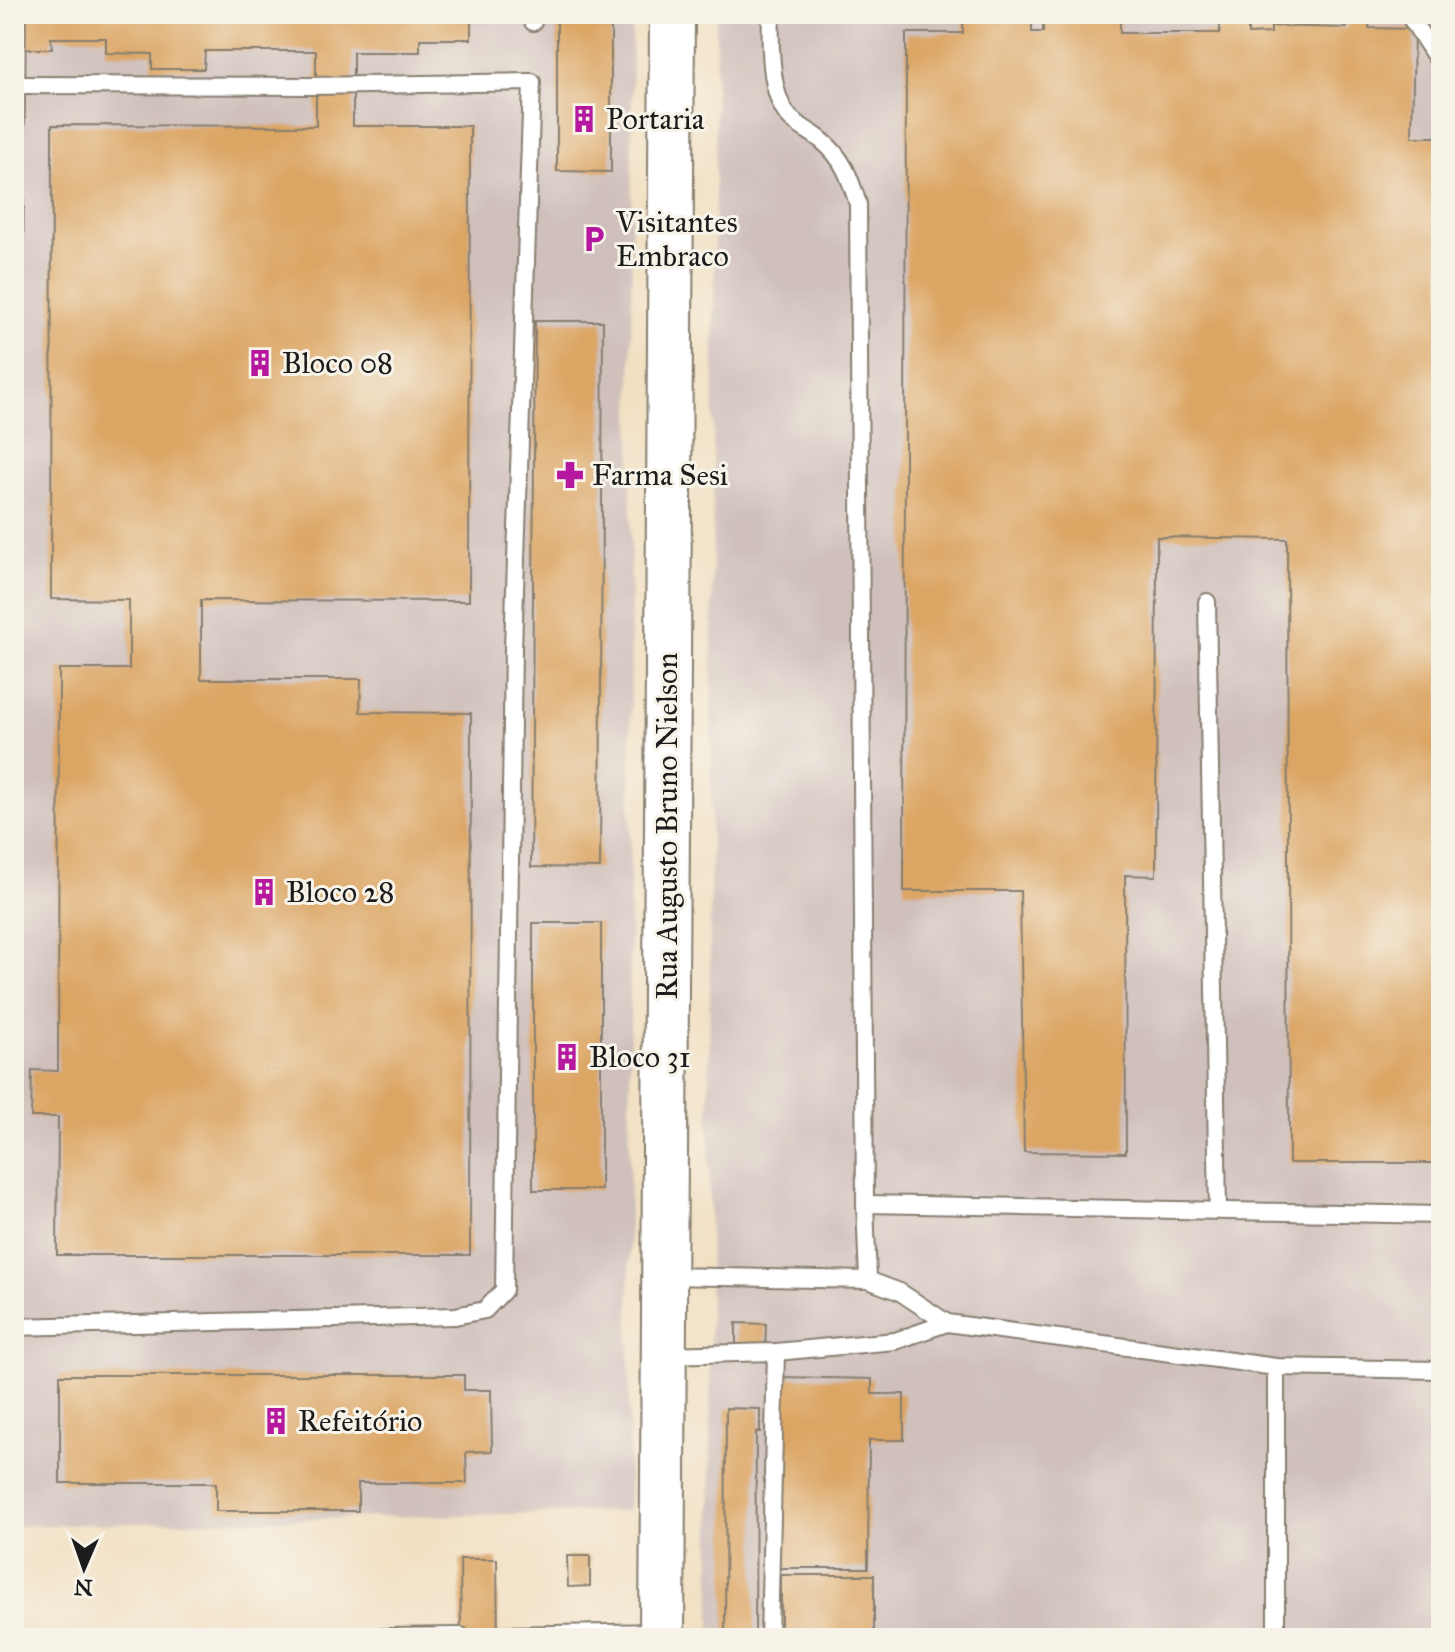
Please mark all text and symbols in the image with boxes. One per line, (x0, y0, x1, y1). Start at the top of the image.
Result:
place label: Portaria (606, 101, 705, 137)
building icon: Portaria (569, 104, 599, 134)
place label: Visitantes Embraco (615, 204, 738, 274)
parking icon: Visitantes Embraco (579, 224, 609, 254)
place label: Bloco 08 (282, 345, 393, 381)
building icon: Bloco 08 (245, 348, 275, 378)
place label: Farma Sesi (592, 457, 728, 493)
pharmacy icon: Farma Sesi (555, 460, 585, 490)
street label: Rua Augusto Bruno Nielson (649, 652, 685, 1000)
place label: Bloco 28 (286, 874, 394, 910)
building icon: Bloco 28 (249, 877, 279, 907)
place label: Bloco 31 (589, 1039, 690, 1075)
building icon: Bloco 31 (552, 1042, 582, 1072)
place label: Refeitório (298, 1403, 422, 1439)
building icon: Refeitório (261, 1406, 291, 1436)
north arrow (44, 1528, 124, 1608)
text: N (73, 1574, 93, 1601)

